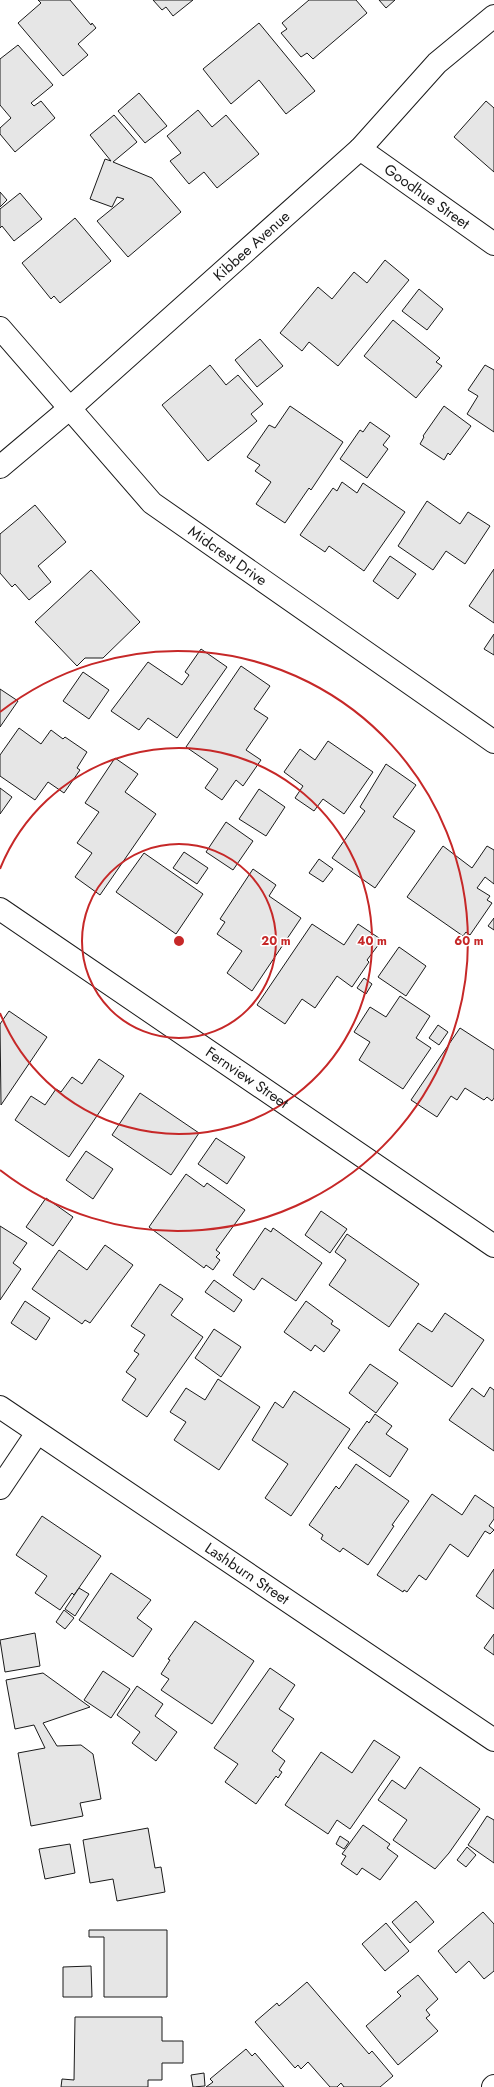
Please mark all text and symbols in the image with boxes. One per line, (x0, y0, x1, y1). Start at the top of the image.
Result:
street label: Goodhue Street (380, 158, 475, 235)
street label: Kibbee Avenue (208, 205, 295, 286)
street label: Midcrest Drive (184, 520, 272, 591)
text: 20 m (261, 932, 291, 950)
text: 40 m (357, 932, 387, 950)
text: 60 m (454, 932, 484, 950)
centre of rings (172, 934, 186, 948)
street label: Fernview Street (201, 1041, 293, 1114)
street label: Lashburn Street (200, 1537, 294, 1610)

